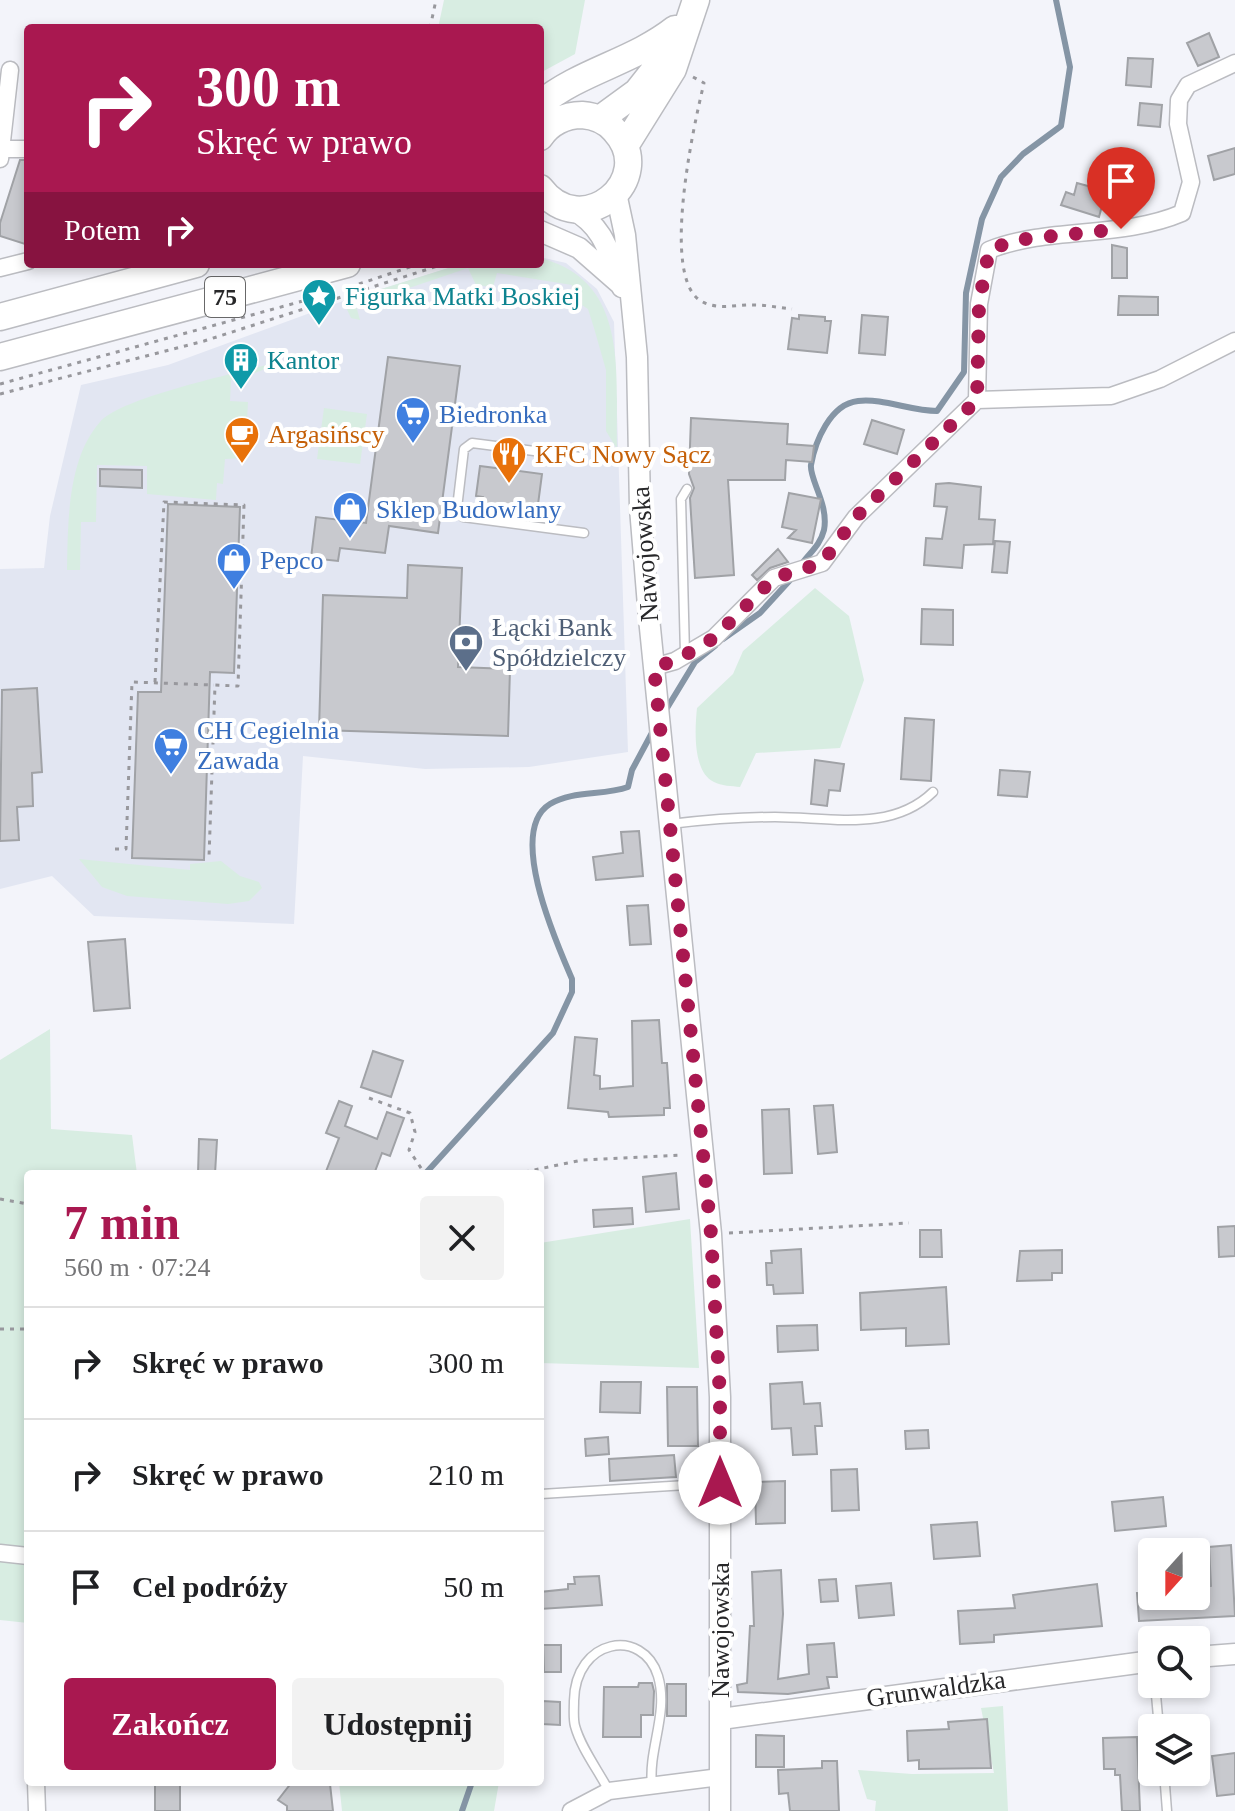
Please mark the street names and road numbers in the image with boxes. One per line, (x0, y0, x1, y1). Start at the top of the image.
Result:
road number: 75 (205, 277, 245, 317)
street label: Nawojowska (626, 485, 664, 623)
street label: Nawojowska (706, 1562, 735, 1698)
street label: Grunwaldzka (865, 1665, 1008, 1713)

